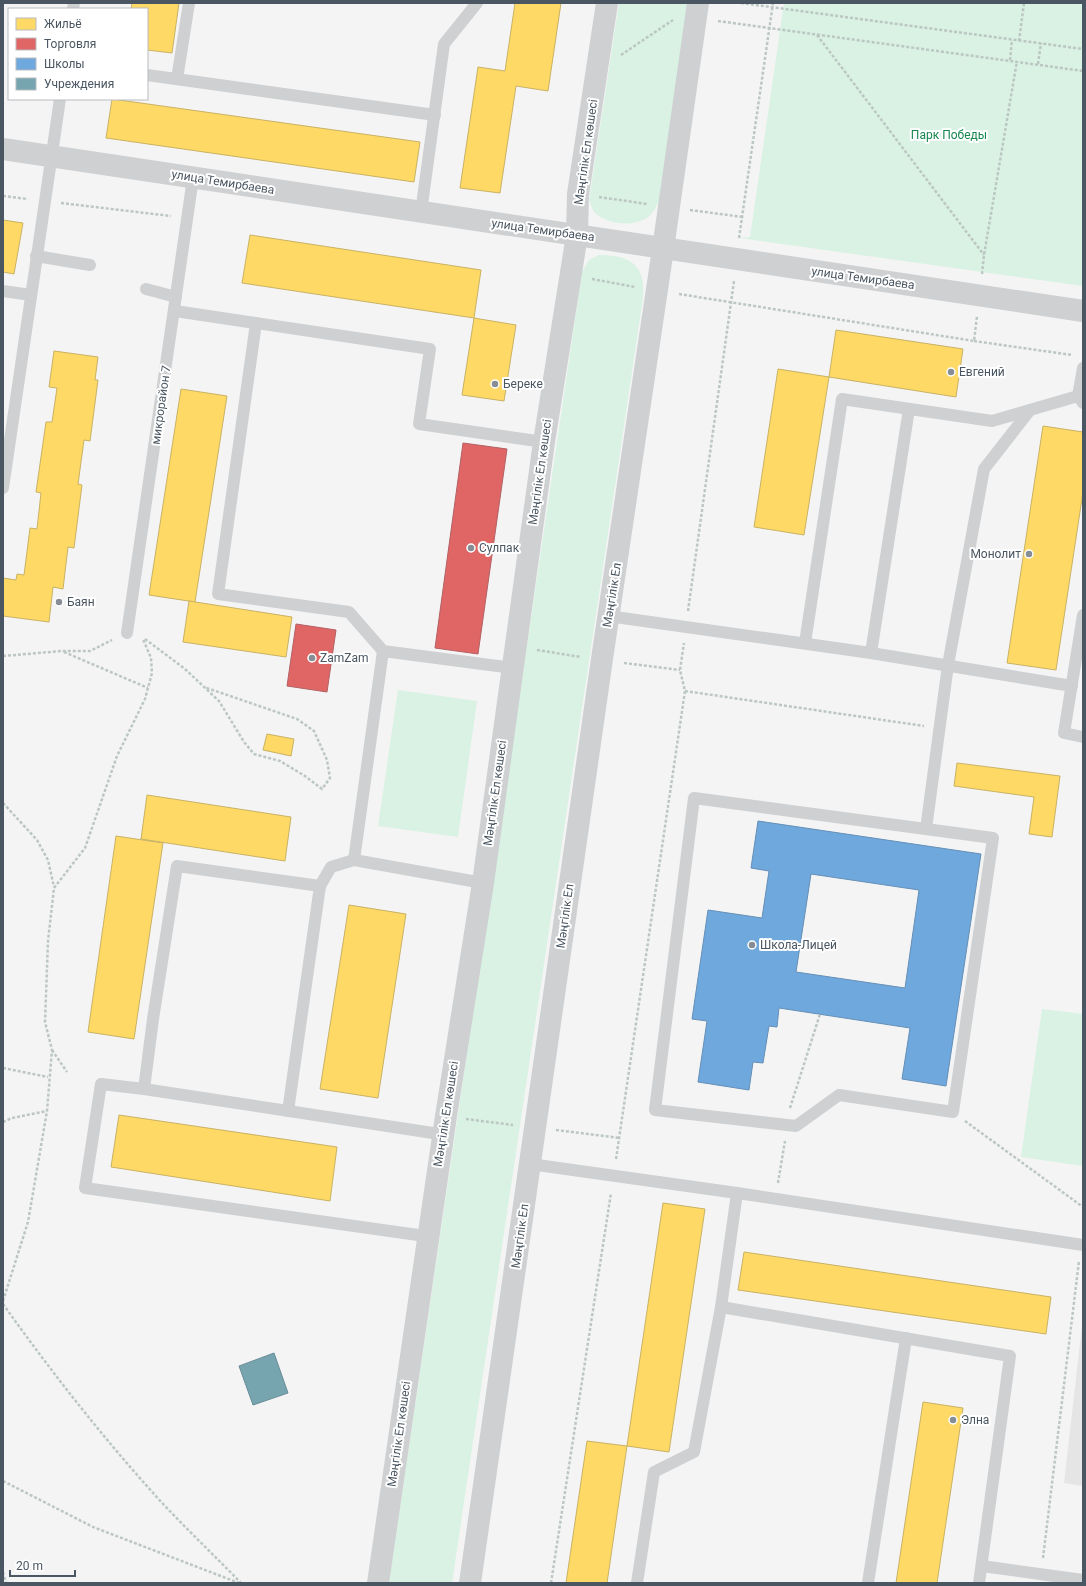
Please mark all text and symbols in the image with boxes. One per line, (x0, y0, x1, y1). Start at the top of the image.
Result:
legend (8, 8, 148, 100)
text: Жильё (44, 17, 82, 31)
text: Торговля (44, 37, 96, 51)
text: Школы (44, 57, 85, 71)
text: Учреждения (44, 77, 114, 91)
street label: Мәңгілік Ел көшесі (572, 98, 600, 206)
park label: Парк Победы (911, 128, 987, 142)
street label: улица Темирбаева (170, 167, 276, 197)
street label: улица Темирбаева (490, 216, 596, 244)
street label: улица Темирбаева (810, 264, 916, 292)
street label: микрорайон 7 (149, 364, 174, 445)
place label: Евгений (959, 365, 1005, 379)
marker: Евгений (946, 367, 956, 377)
place label: Береке (503, 377, 543, 391)
marker: Береке (490, 379, 500, 389)
street label: Мәңгілік Ел көшесі (526, 418, 554, 526)
place label: Сулпак (479, 541, 520, 555)
marker: Сулпак (466, 543, 476, 553)
place label: Монолит (970, 547, 1021, 561)
marker: Монолит (1024, 549, 1034, 559)
street label: Мәңгілік Ел (600, 562, 624, 628)
place label: Баян (67, 595, 95, 609)
marker: Баян (54, 597, 64, 607)
place label: ZamZam (320, 651, 368, 665)
marker: ZamZam (307, 653, 317, 663)
street label: Мәңгілік Ел көшесі (481, 739, 509, 847)
street label: Мәңгілік Ел (554, 883, 576, 949)
place label: Школа-Лицей (760, 938, 837, 952)
marker: Школа-Лицей (747, 940, 757, 950)
street label: Мәңгілік Ел көшесі (431, 1060, 461, 1168)
street label: Мәңгілік Ел (509, 1203, 531, 1269)
street label: Мәңгілік Ел көшесі (385, 1380, 413, 1488)
place label: Элна (961, 1413, 989, 1427)
marker: Элна (948, 1415, 958, 1425)
scale bar (10, 1552, 75, 1578)
text: 20 m (16, 1559, 43, 1573)

